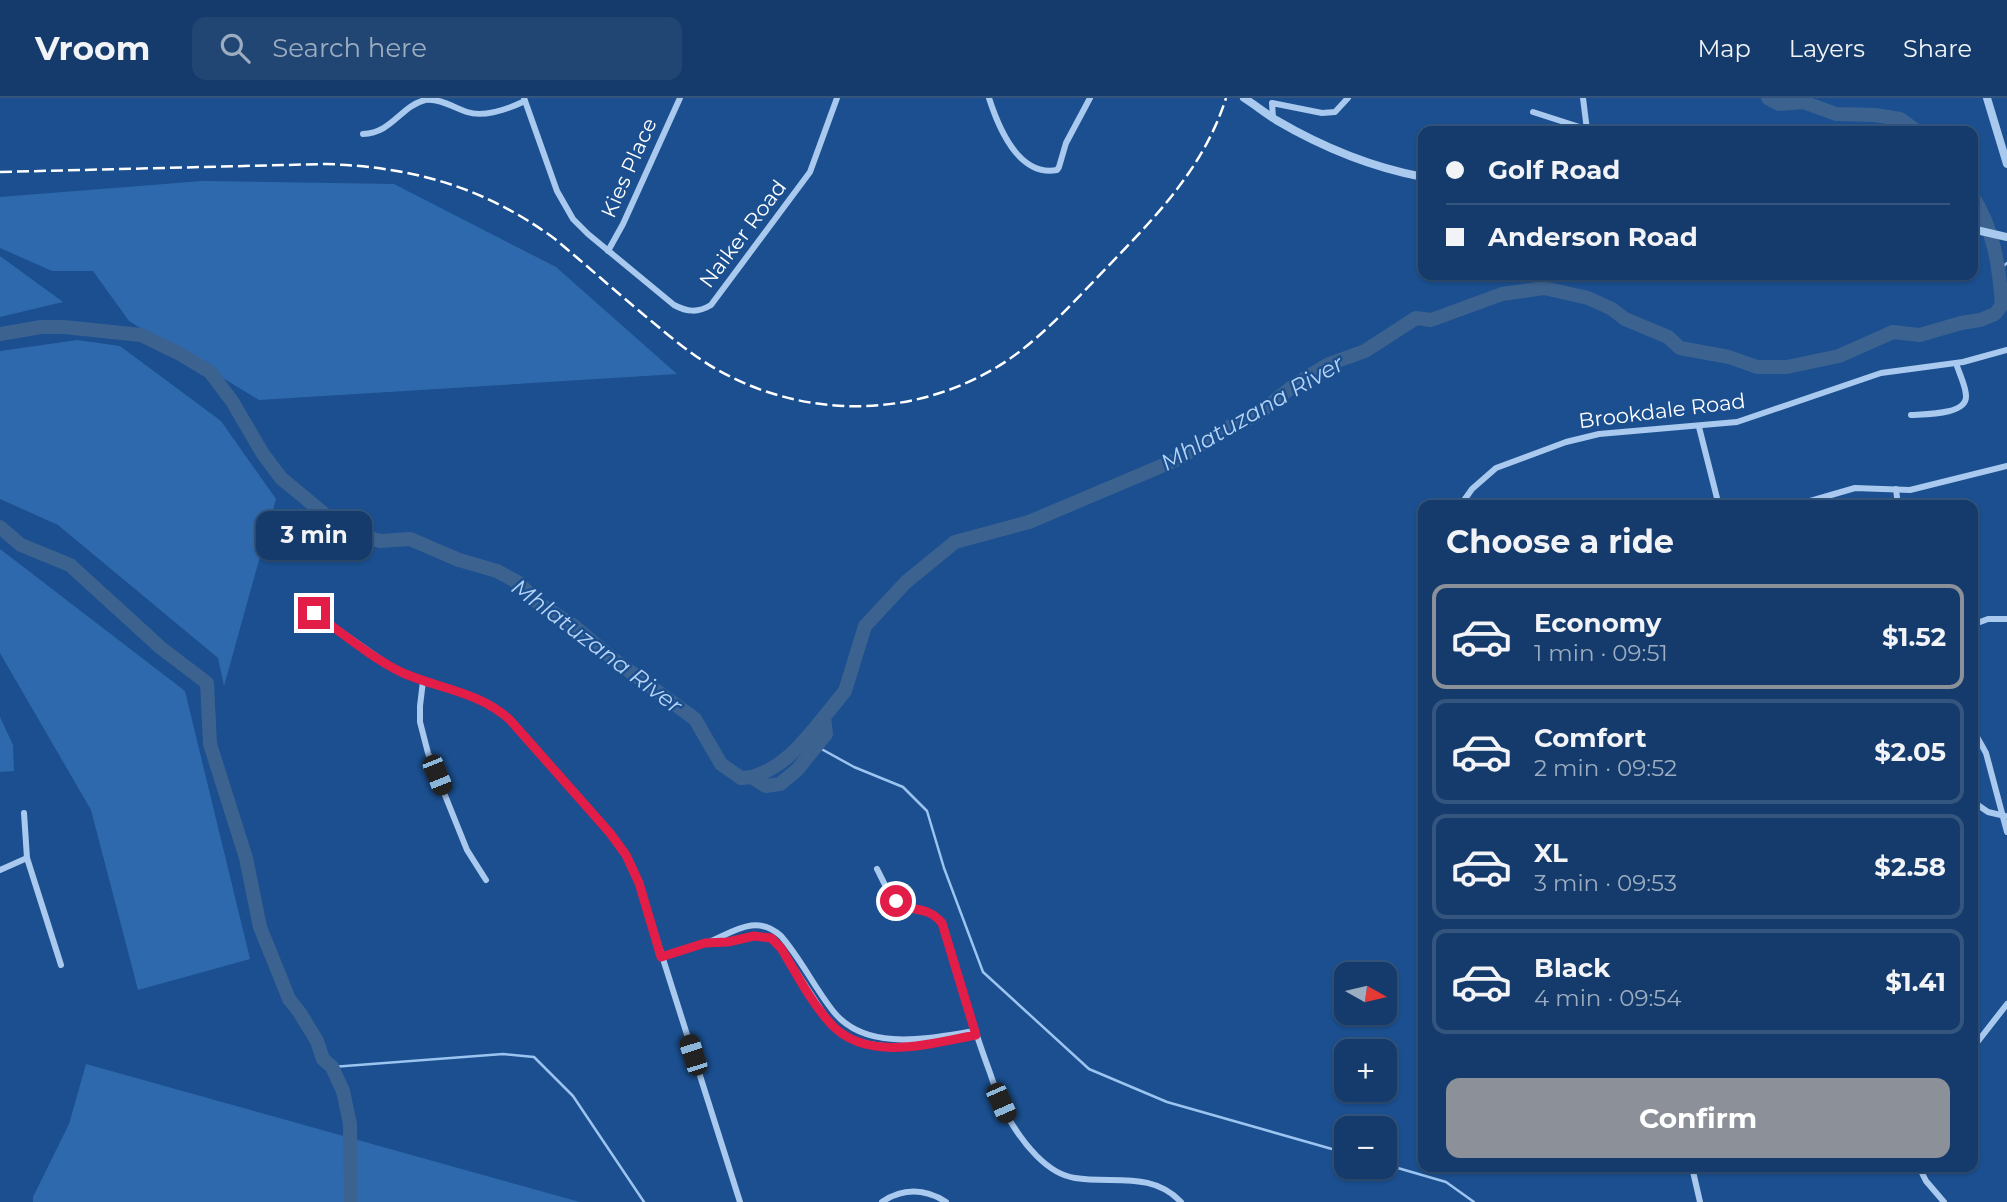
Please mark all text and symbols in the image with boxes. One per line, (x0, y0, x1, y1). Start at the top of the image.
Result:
search box (192, 17, 682, 80)
text: Vroom (35, 28, 150, 68)
icon: search (216, 29, 254, 67)
text: Search here (272, 32, 427, 64)
text: Map (1697, 34, 1751, 63)
text: Layers (1789, 34, 1865, 63)
text: Share (1903, 34, 1972, 63)
street label: Kies Place (595, 114, 662, 222)
text: Golf Road (1488, 154, 1620, 186)
street label: Naiker Road (694, 175, 791, 293)
text: Anderson Road (1488, 221, 1698, 253)
water label: Mhlatuzana River (1156, 349, 1349, 477)
street label: Brookdale Road (1577, 388, 1747, 433)
callout: 3 min (256, 512, 372, 560)
text: 3 min (280, 521, 348, 549)
text: Choose a ride (1446, 522, 1674, 561)
water label: Mhlatuzana River (506, 573, 688, 720)
route end (298, 597, 330, 629)
icon: car (1450, 605, 1513, 668)
text: Economy (1534, 607, 1661, 639)
text: $1.52 (1882, 621, 1946, 653)
text: 1 min · 09:51 (1534, 639, 1668, 667)
icon: car (1450, 720, 1513, 783)
text: Comfort (1534, 722, 1646, 754)
text: $2.05 (1874, 736, 1946, 768)
car (420, 752, 455, 798)
text: 2 min · 09:52 (1534, 754, 1677, 782)
icon: car (1450, 835, 1513, 898)
text: XL (1534, 837, 1568, 869)
text: $2.58 (1874, 851, 1946, 883)
text: 3 min · 09:53 (1534, 869, 1677, 897)
route start (880, 885, 912, 917)
icon: car (1450, 950, 1513, 1013)
text: Black (1534, 952, 1610, 984)
north arrow (1334, 962, 1396, 1026)
map controls (1334, 962, 1397, 1179)
text: $1.41 (1885, 966, 1946, 998)
text: 4 min · 09:54 (1534, 984, 1682, 1012)
car (677, 1032, 710, 1078)
button: + (1334, 1039, 1397, 1102)
button: Confirm (1446, 1078, 1950, 1158)
car (983, 1080, 1020, 1126)
button: − (1334, 1116, 1397, 1179)

